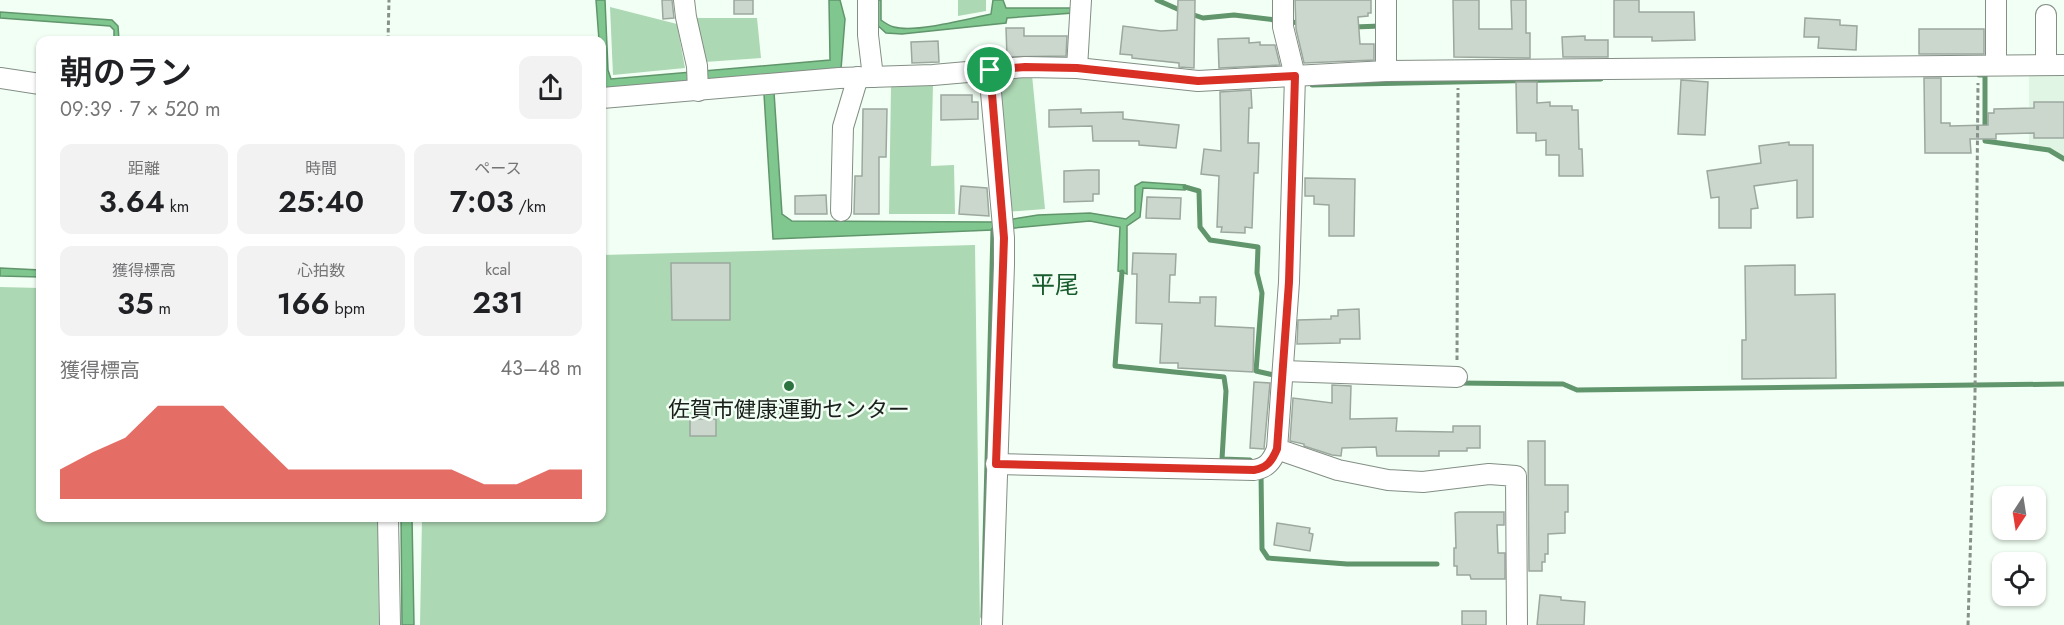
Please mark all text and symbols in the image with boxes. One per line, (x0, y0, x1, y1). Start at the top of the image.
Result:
pin (964, 44, 1015, 95)
text: 朝のラン (60, 49, 192, 96)
icon: arrive (973, 53, 1006, 86)
button: share (519, 56, 582, 119)
text: 09:39 · 7 × 520 m (60, 95, 221, 124)
text: 距離 (128, 157, 160, 180)
text: 時間 (305, 157, 337, 180)
text: ペース (474, 157, 522, 180)
text: 3.64 (99, 180, 165, 223)
text: 25:40 (278, 180, 364, 223)
text: 7:03 (450, 180, 514, 223)
text: km (165, 195, 189, 218)
text: /km (514, 195, 546, 218)
text: kcal (485, 258, 511, 281)
text: 獲得標高 (112, 259, 176, 282)
text: 心拍数 (297, 259, 345, 282)
district label: 平尾 (1031, 267, 1079, 302)
text: 231 (472, 281, 524, 324)
text: 35 (117, 282, 154, 325)
text: 166 (277, 282, 330, 325)
text: m (154, 297, 171, 320)
text: bpm (330, 297, 365, 320)
text: 43–48 m (500, 354, 582, 383)
text: 獲得標高 (60, 356, 140, 385)
marker: 佐賀市健康運動センター (782, 379, 796, 393)
place label: 佐賀市健康運動センター (668, 393, 910, 425)
north arrow (1992, 486, 2046, 540)
map controls (1992, 486, 2046, 606)
button: locate (1992, 552, 2046, 606)

